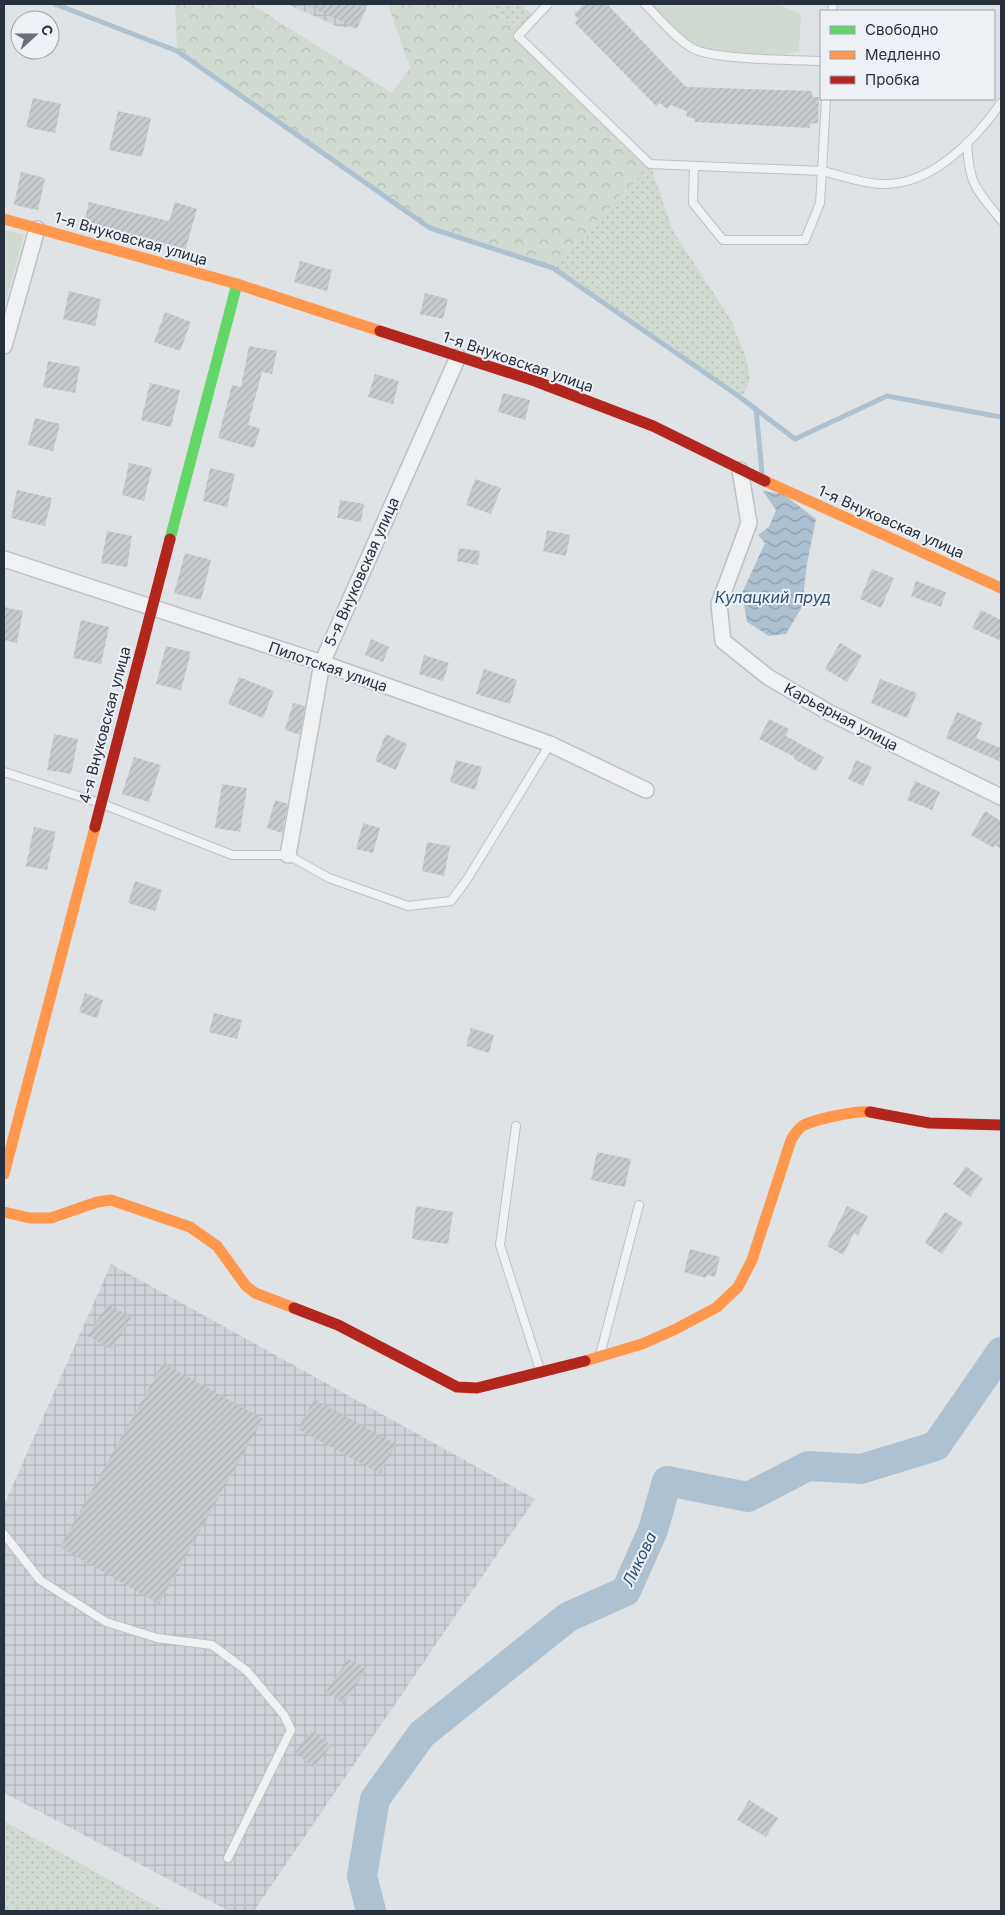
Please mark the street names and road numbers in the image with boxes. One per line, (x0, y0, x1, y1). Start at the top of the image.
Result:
street label: 1-я Внуковская улица (52, 208, 210, 269)
street label: 1-я Внуковская улица (440, 327, 596, 396)
street label: 1-я Внуковская улица (815, 481, 967, 562)
street label: 5-я Внуковская улица (320, 494, 403, 649)
street label: Пилотская улица (266, 637, 390, 696)
street label: 4-я Внуковская улица (74, 644, 135, 805)
street label: Карьерная улица (781, 678, 902, 755)

